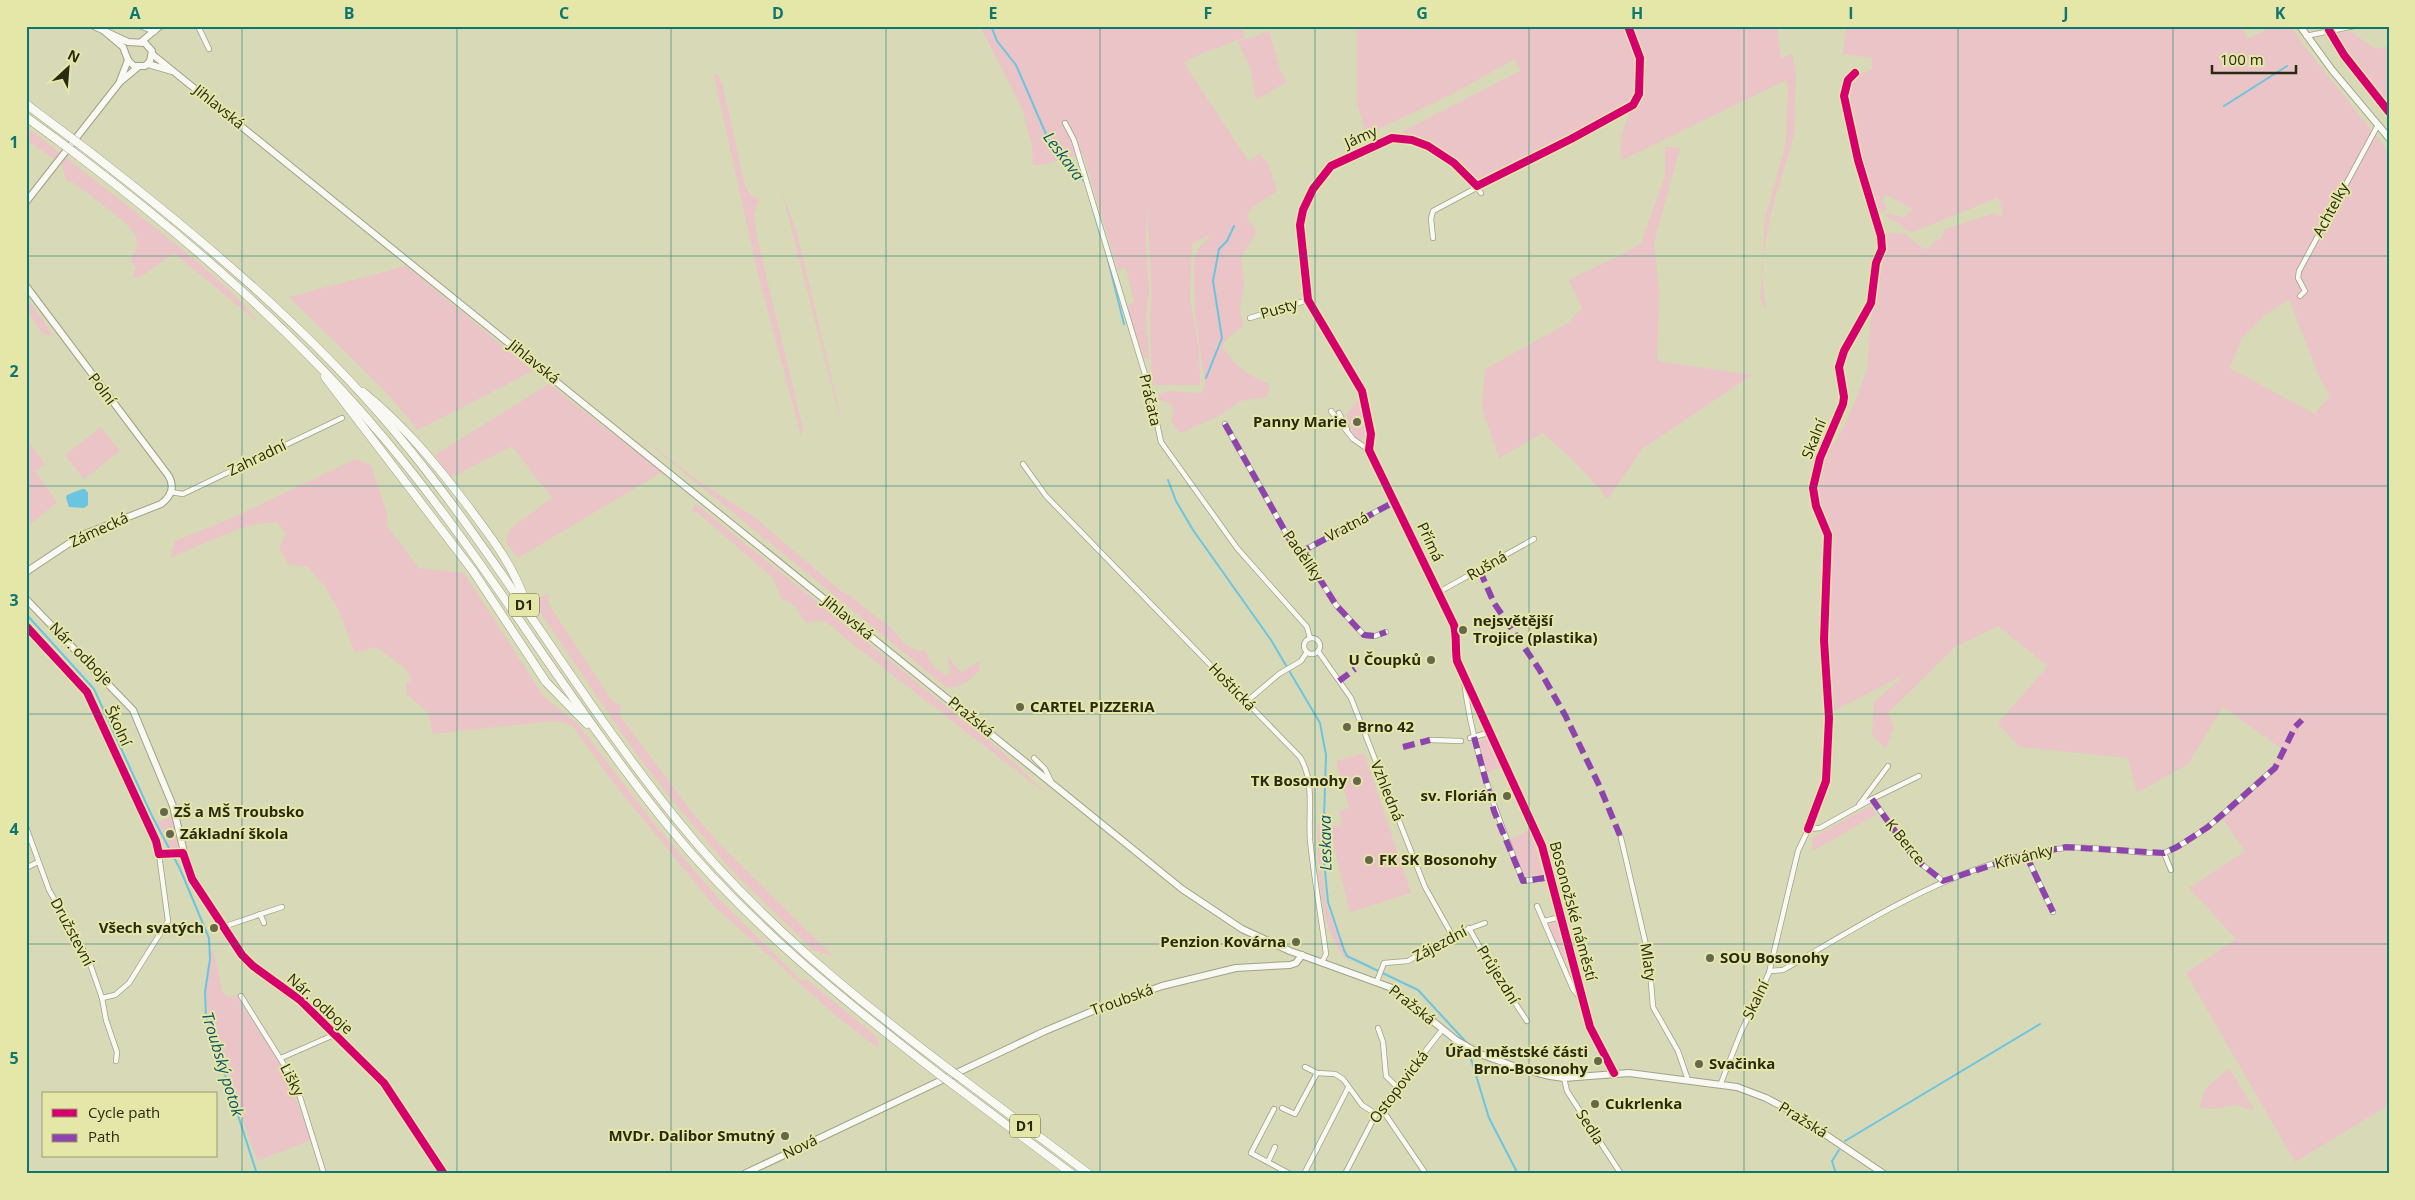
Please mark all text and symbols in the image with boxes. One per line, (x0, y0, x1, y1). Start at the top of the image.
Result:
text: A (129, 2, 141, 24)
text: B (344, 2, 354, 24)
text: C (559, 2, 569, 24)
text: D (772, 2, 784, 24)
text: E (989, 2, 998, 24)
text: F (1204, 2, 1212, 24)
text: G (1416, 2, 1428, 24)
text: H (1631, 2, 1643, 24)
text: I (1848, 2, 1854, 24)
text: J (2061, 2, 2069, 24)
text: K (2275, 2, 2286, 24)
north arrow (42, 42, 92, 92)
scale bar (2212, 42, 2296, 74)
text: N (65, 45, 83, 67)
text: 100 m (2220, 49, 2264, 69)
street label: Jihlavská (188, 78, 249, 133)
street label: Jámy (1339, 120, 1381, 153)
water label: Leskava (1038, 127, 1090, 185)
text: 1 (9, 131, 19, 153)
street label: Achtelky (2307, 178, 2353, 240)
street label: Pusty (1258, 293, 1300, 323)
street label: Jihlavská (503, 333, 564, 388)
text: 2 (9, 360, 19, 382)
street label: Polní (84, 368, 122, 409)
street label: Práčata (1135, 372, 1167, 428)
place label: Panny Marie (1253, 411, 1347, 431)
street label: Skalní (1796, 415, 1831, 461)
marker: Panny Marie (1351, 416, 1363, 428)
street label: Zahradní (224, 434, 290, 480)
street label: Vratná (1321, 506, 1372, 546)
street label: Zámecká (66, 507, 131, 551)
street label: Přímá (1413, 519, 1449, 564)
street label: Padělíky (1279, 526, 1329, 585)
street label: Rušná (1463, 546, 1510, 585)
text: 3 (9, 589, 19, 611)
street label: Jihlavská (817, 589, 878, 644)
road number: D1 (509, 594, 539, 616)
place label: nejsvětější Trojice (plastika) (1473, 610, 1598, 647)
street label: Nár. odboje (46, 617, 118, 689)
marker: nejsvětější Trojice (plastika) (1457, 624, 1469, 636)
place label: U Čoupků (1348, 649, 1421, 669)
marker: U Čoupků (1425, 654, 1437, 666)
street label: Hoštická (1205, 658, 1261, 715)
street label: Pražská (944, 691, 999, 741)
place label: CARTEL PIZZERIA (1030, 696, 1155, 716)
marker: CARTEL PIZZERIA (1014, 701, 1026, 713)
street label: Školní (101, 702, 137, 750)
place label: Brno 42 (1357, 716, 1415, 736)
marker: Brno 42 (1341, 721, 1353, 733)
street label: Vzhledná (1367, 757, 1409, 824)
place label: TK Bosonohy (1251, 770, 1347, 790)
marker: TK Bosonohy (1351, 775, 1363, 787)
place label: sv. Florián (1420, 785, 1497, 805)
marker: sv. Florián (1501, 790, 1513, 802)
place label: ZŠ a MŠ Troubsko (174, 801, 304, 821)
marker: ZŠ a MŠ Troubsko (158, 806, 170, 818)
water label: Leskava (1314, 815, 1336, 871)
street label: K Berce (1881, 815, 1930, 868)
text: 4 (9, 818, 19, 840)
place label: Základní škola (180, 823, 288, 843)
marker: Základní škola (164, 828, 176, 840)
street label: Bosonožské náměstí (1546, 839, 1603, 984)
street label: Křivánky (1992, 839, 2056, 873)
place label: FK SK Bosonohy (1379, 849, 1497, 869)
marker: FK SK Bosonohy (1363, 854, 1375, 866)
street label: Družstevní (47, 894, 100, 970)
place label: Všech svatých (99, 917, 204, 937)
street label: Zájezdní (1409, 920, 1471, 966)
marker: Všech svatých (208, 922, 220, 934)
place label: Penzion Kovárna (1160, 931, 1286, 951)
marker: Penzion Kovárna (1290, 936, 1302, 948)
street label: Průjezdní (1473, 941, 1525, 1009)
street label: Mlaty (1636, 941, 1662, 983)
place label: SOU Bosonohy (1720, 947, 1830, 967)
marker: SOU Bosonohy (1704, 952, 1716, 964)
street label: Nár. odboje (283, 968, 358, 1038)
street label: Skalní (1737, 976, 1774, 1022)
street label: Troubská (1088, 979, 1156, 1020)
street label: Pražská (1385, 980, 1440, 1029)
water label: Troubský potok (197, 1009, 250, 1120)
place label: Úřad městské části Brno-Bosonohy (1445, 1041, 1588, 1078)
street label: Ostopovická (1364, 1046, 1432, 1127)
text: 5 (9, 1047, 19, 1069)
place label: Svačinka (1709, 1053, 1775, 1073)
marker: Úřad městské části Brno-Bosonohy (1592, 1055, 1604, 1067)
marker: Svačinka (1693, 1058, 1705, 1070)
street label: Lišky (276, 1060, 310, 1100)
legend (42, 1092, 218, 1158)
place label: Cukrlenka (1605, 1093, 1682, 1113)
street label: Pražská (1775, 1096, 1832, 1142)
marker: Cukrlenka (1589, 1098, 1601, 1110)
text: Cycle path (88, 1102, 160, 1122)
street label: Sedla (1572, 1105, 1610, 1148)
road number: D1 (1010, 1114, 1040, 1138)
place label: MVDr. Dalibor Smutný (608, 1125, 775, 1145)
text: Path (88, 1126, 120, 1146)
street label: Nová (779, 1129, 820, 1163)
marker: MVDr. Dalibor Smutný (779, 1130, 791, 1142)

